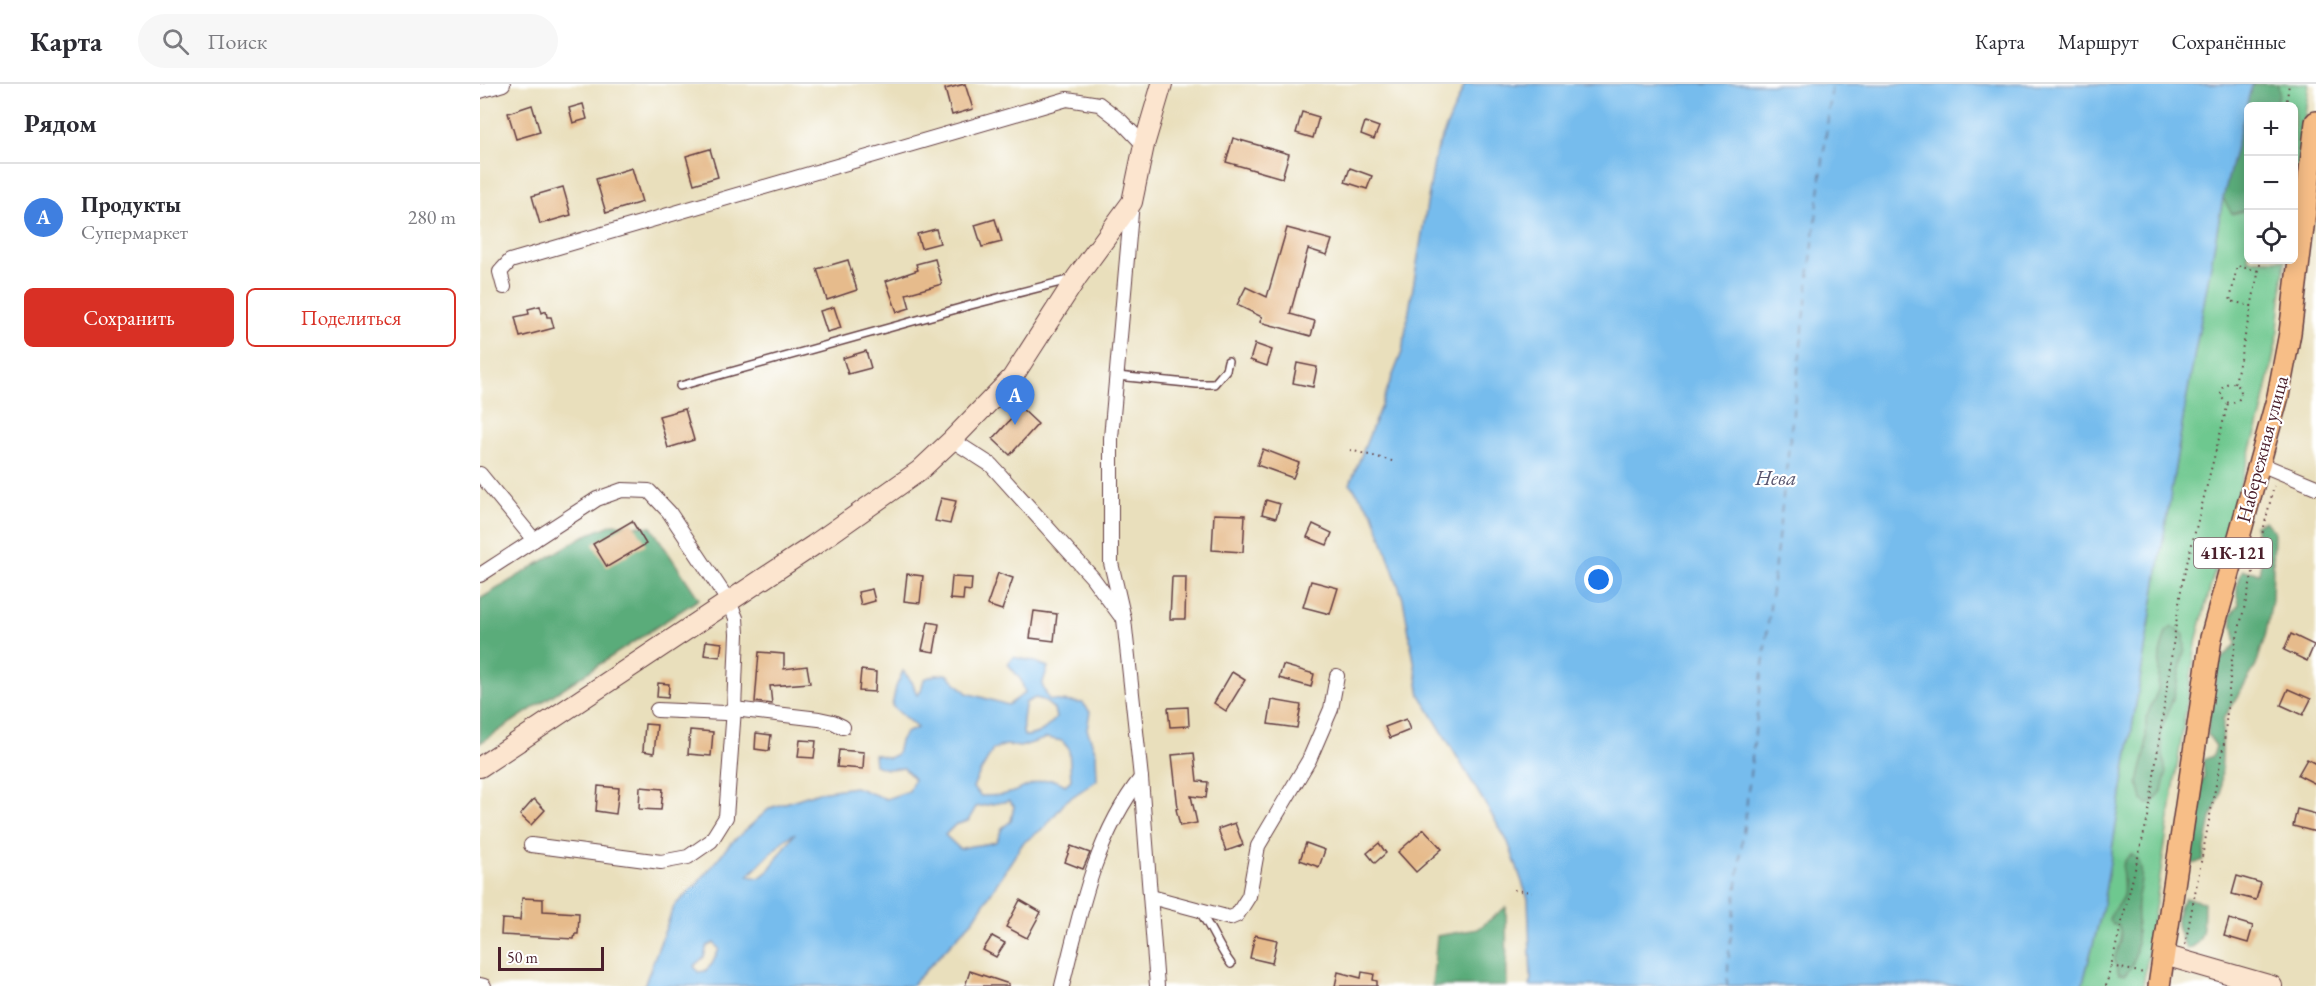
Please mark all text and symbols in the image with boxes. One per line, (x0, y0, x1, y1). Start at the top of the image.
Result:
search box (138, 14, 558, 68)
text: Карта (30, 23, 102, 59)
icon: search (159, 25, 192, 58)
text: Поиск (207, 27, 267, 56)
text: Карта (1975, 28, 2025, 55)
text: Маршрут (2058, 28, 2139, 55)
text: Сохранённые (2172, 28, 2286, 55)
map controls (2244, 102, 2298, 264)
button: + (2244, 102, 2298, 156)
text: Рядом (24, 106, 97, 140)
button: − (2244, 156, 2298, 210)
text: Продукты (81, 190, 181, 219)
text: A (36, 204, 51, 230)
text: 280 m (408, 204, 456, 230)
button: locate (2244, 210, 2298, 264)
text: Супермаркет (81, 219, 188, 245)
button: Сохранить (24, 288, 234, 347)
button: Поделиться (246, 288, 456, 347)
street label: Набережная улица (2230, 373, 2294, 525)
pin: A (996, 376, 1034, 425)
water label: Нева (1754, 464, 1797, 491)
road number: 41К-121 (2194, 538, 2272, 568)
your location (1584, 565, 1613, 594)
scale bar (498, 944, 604, 972)
text: 50 m (507, 947, 538, 968)

